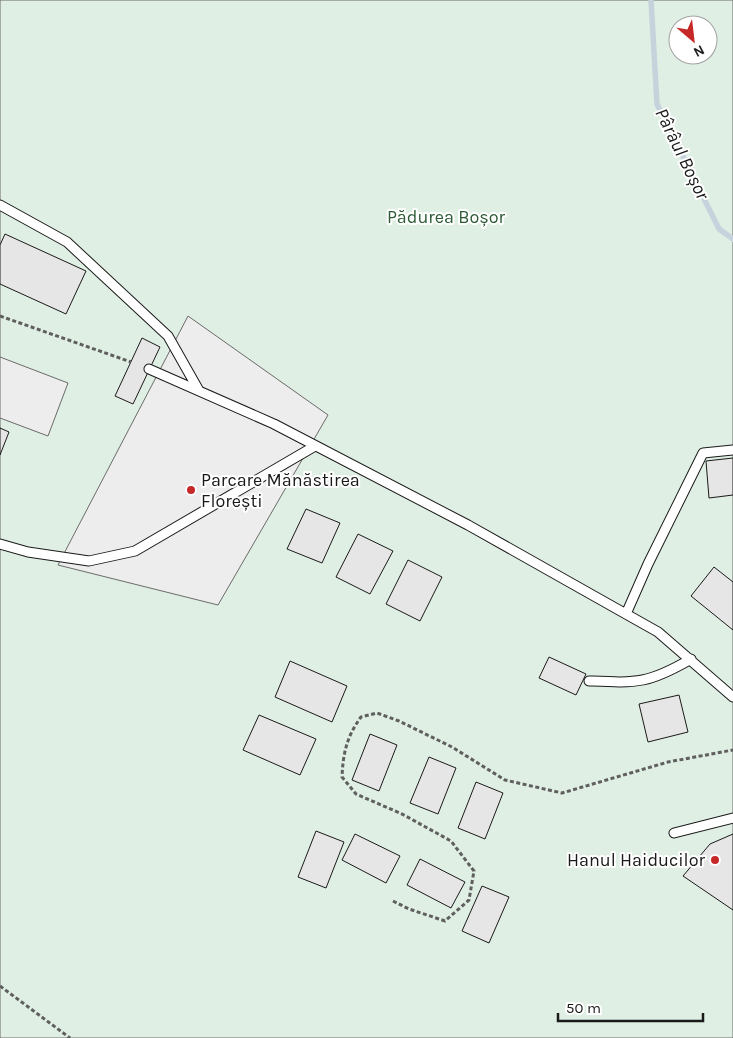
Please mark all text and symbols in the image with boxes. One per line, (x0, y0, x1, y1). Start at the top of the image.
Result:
north arrow (668, 15, 718, 65)
text: N (690, 41, 707, 61)
water label: Pârâul Boșor (650, 105, 714, 205)
park label: Pădurea Boșor (387, 206, 506, 228)
place label: Parcare Mănăstirea Florești (201, 469, 360, 512)
marker: Parcare Mănăstirea Florești (185, 484, 197, 496)
place label: Hanul Haiducilor (567, 849, 705, 871)
marker: Hanul Haiducilor (709, 854, 721, 866)
scale bar (558, 990, 703, 1022)
text: 50 m (566, 999, 601, 1017)

